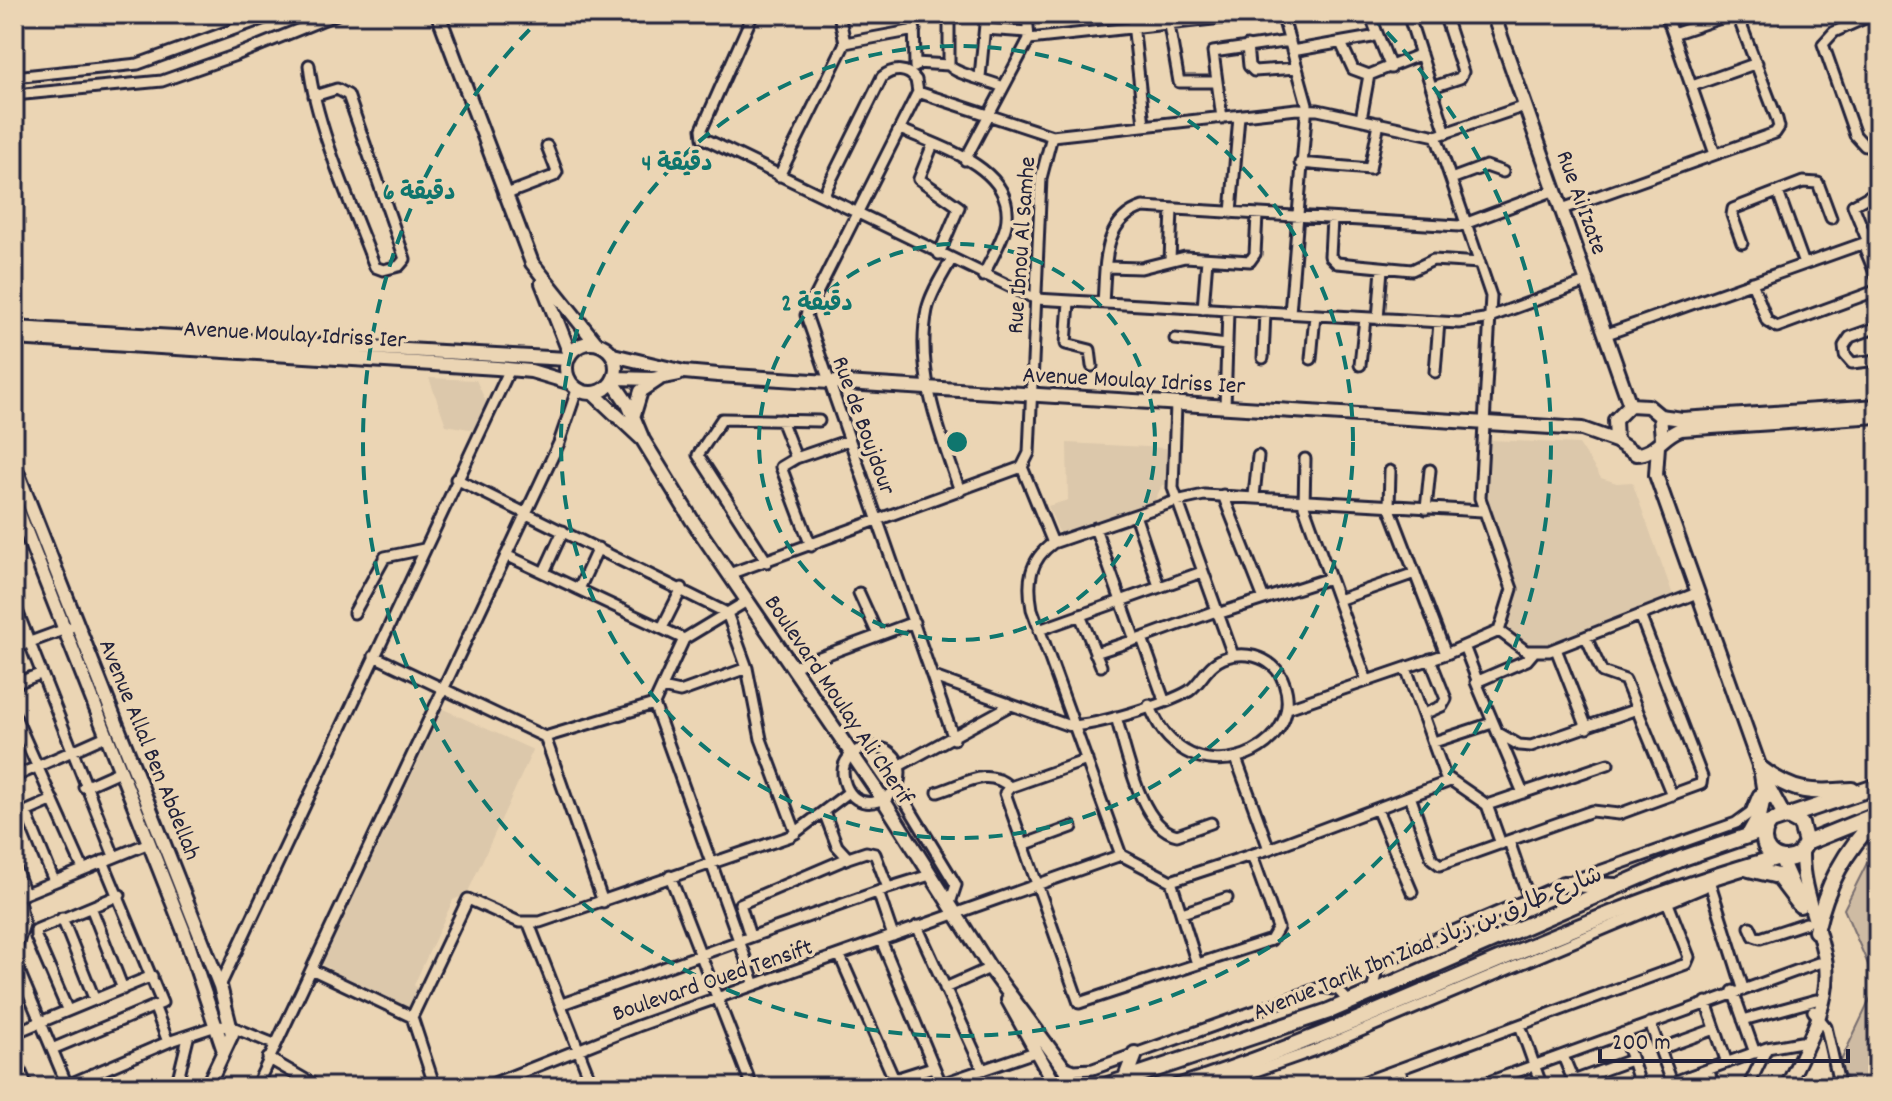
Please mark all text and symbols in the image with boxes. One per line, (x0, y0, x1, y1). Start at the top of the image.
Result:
street label: Rue Ai Izate (1546, 146, 1615, 260)
text: 4 دقيقة (642, 148, 712, 182)
street label: Rue Ibnou Al Samhe (1000, 155, 1046, 335)
text: 6 دقيقة (383, 177, 455, 211)
text: 2 دقيقة (781, 288, 853, 322)
street label: Avenue Moulay Idriss Ier (183, 313, 407, 359)
street label: Rue de Boujdour (821, 352, 903, 500)
street label: Avenue Moulay Idriss Ier (1022, 359, 1246, 405)
centre of rings (943, 428, 971, 456)
street label: Boulevard Moulay Ali Cherif (754, 589, 921, 813)
street label: Avenue Allal Ben Abdellah (88, 635, 208, 866)
street label: Avenue Tarik Ibn Ziad شارع طارق بن زياد (1248, 859, 1608, 1031)
street label: Boulevard Oued Tensift (608, 932, 818, 1032)
scale bar (1600, 1013, 1848, 1063)
text: 200 m (1612, 1027, 1671, 1061)

